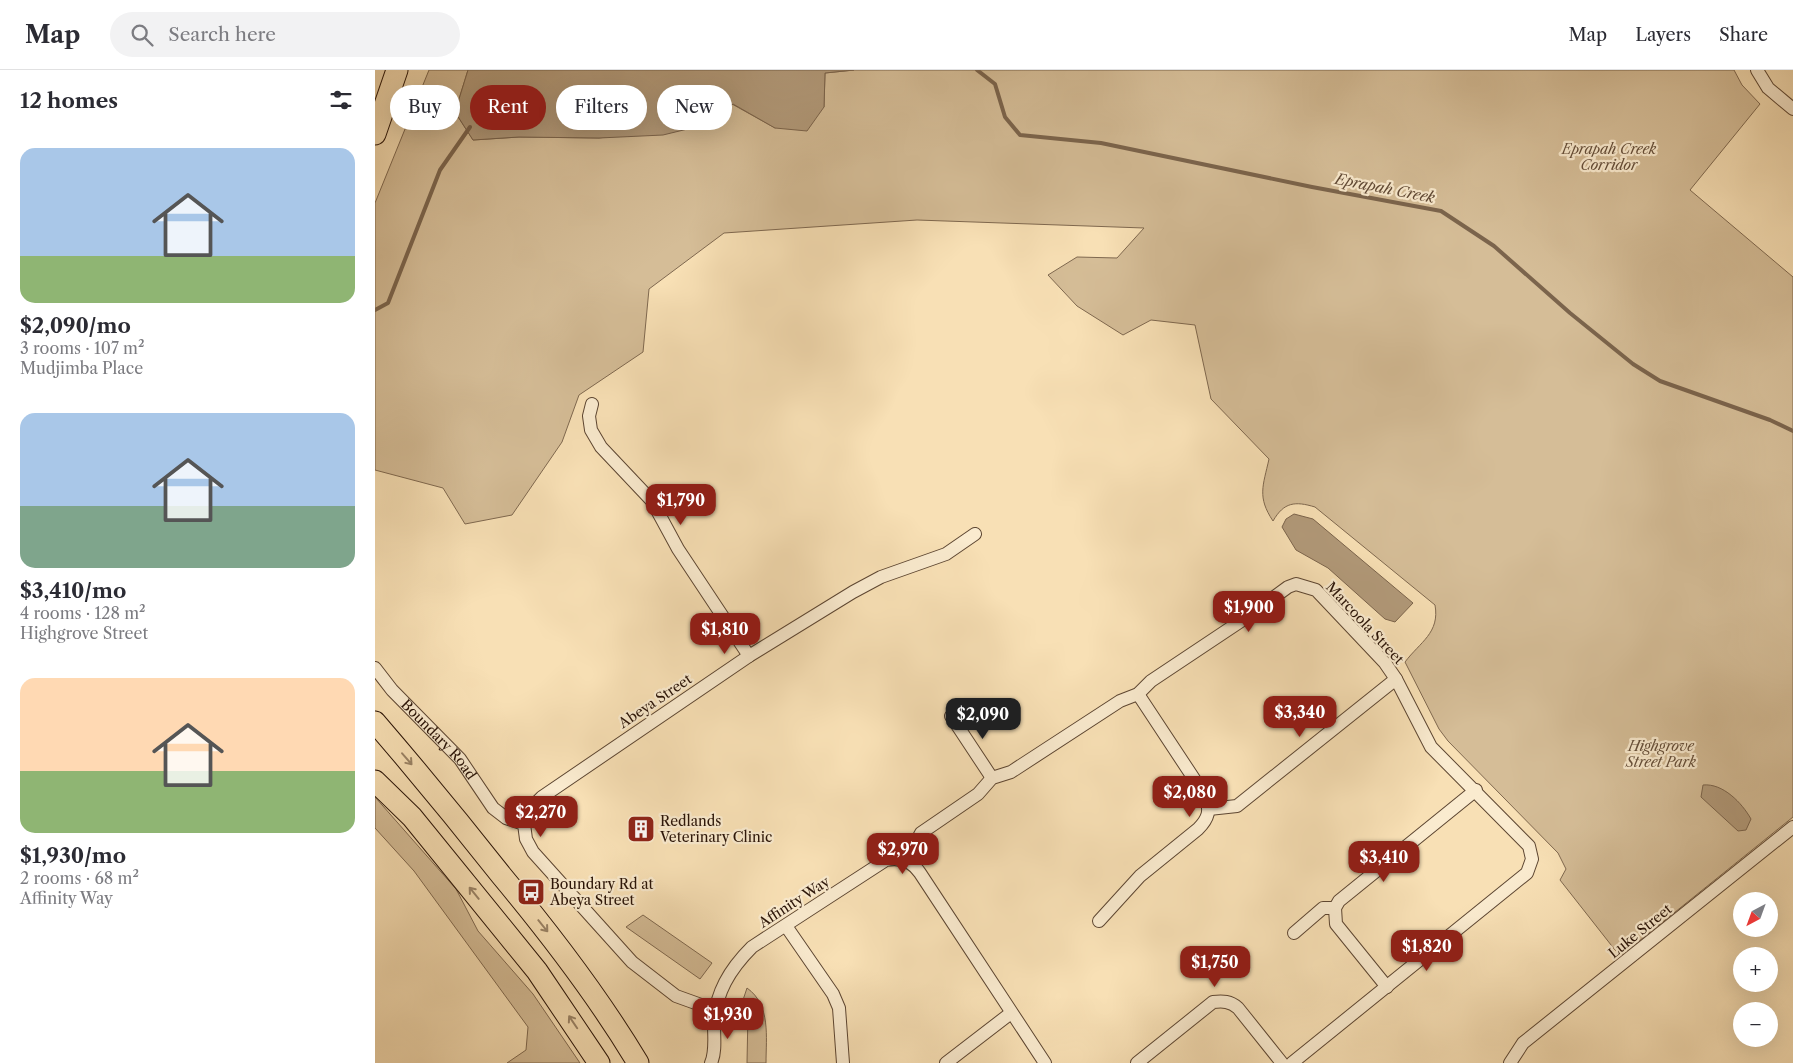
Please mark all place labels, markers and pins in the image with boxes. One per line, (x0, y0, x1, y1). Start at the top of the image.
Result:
pin: $1,790 (640, 484, 722, 526)
pin: $1,900 (1208, 590, 1290, 633)
pin: $1,810 (684, 612, 766, 655)
pin: $3,340 (1259, 696, 1341, 738)
pin: $2,090 (942, 698, 1024, 740)
pin: $2,080 (1149, 776, 1231, 818)
pin: $2,270 (500, 796, 582, 838)
place label: Redlands Veterinary Clinic (659, 812, 772, 846)
building icon: Redlands Veterinary Clinic (626, 814, 656, 844)
pin: $2,970 (862, 832, 944, 875)
pin: $3,410 (1343, 840, 1425, 883)
place label: Boundary Rd at Abeya Street (549, 875, 654, 909)
bus stop icon: Boundary Rd at Abeya Street (516, 877, 546, 907)
pin: $1,820 (1386, 930, 1468, 972)
pin: $1,750 (1174, 946, 1256, 988)
pin: $1,930 (687, 998, 769, 1040)

